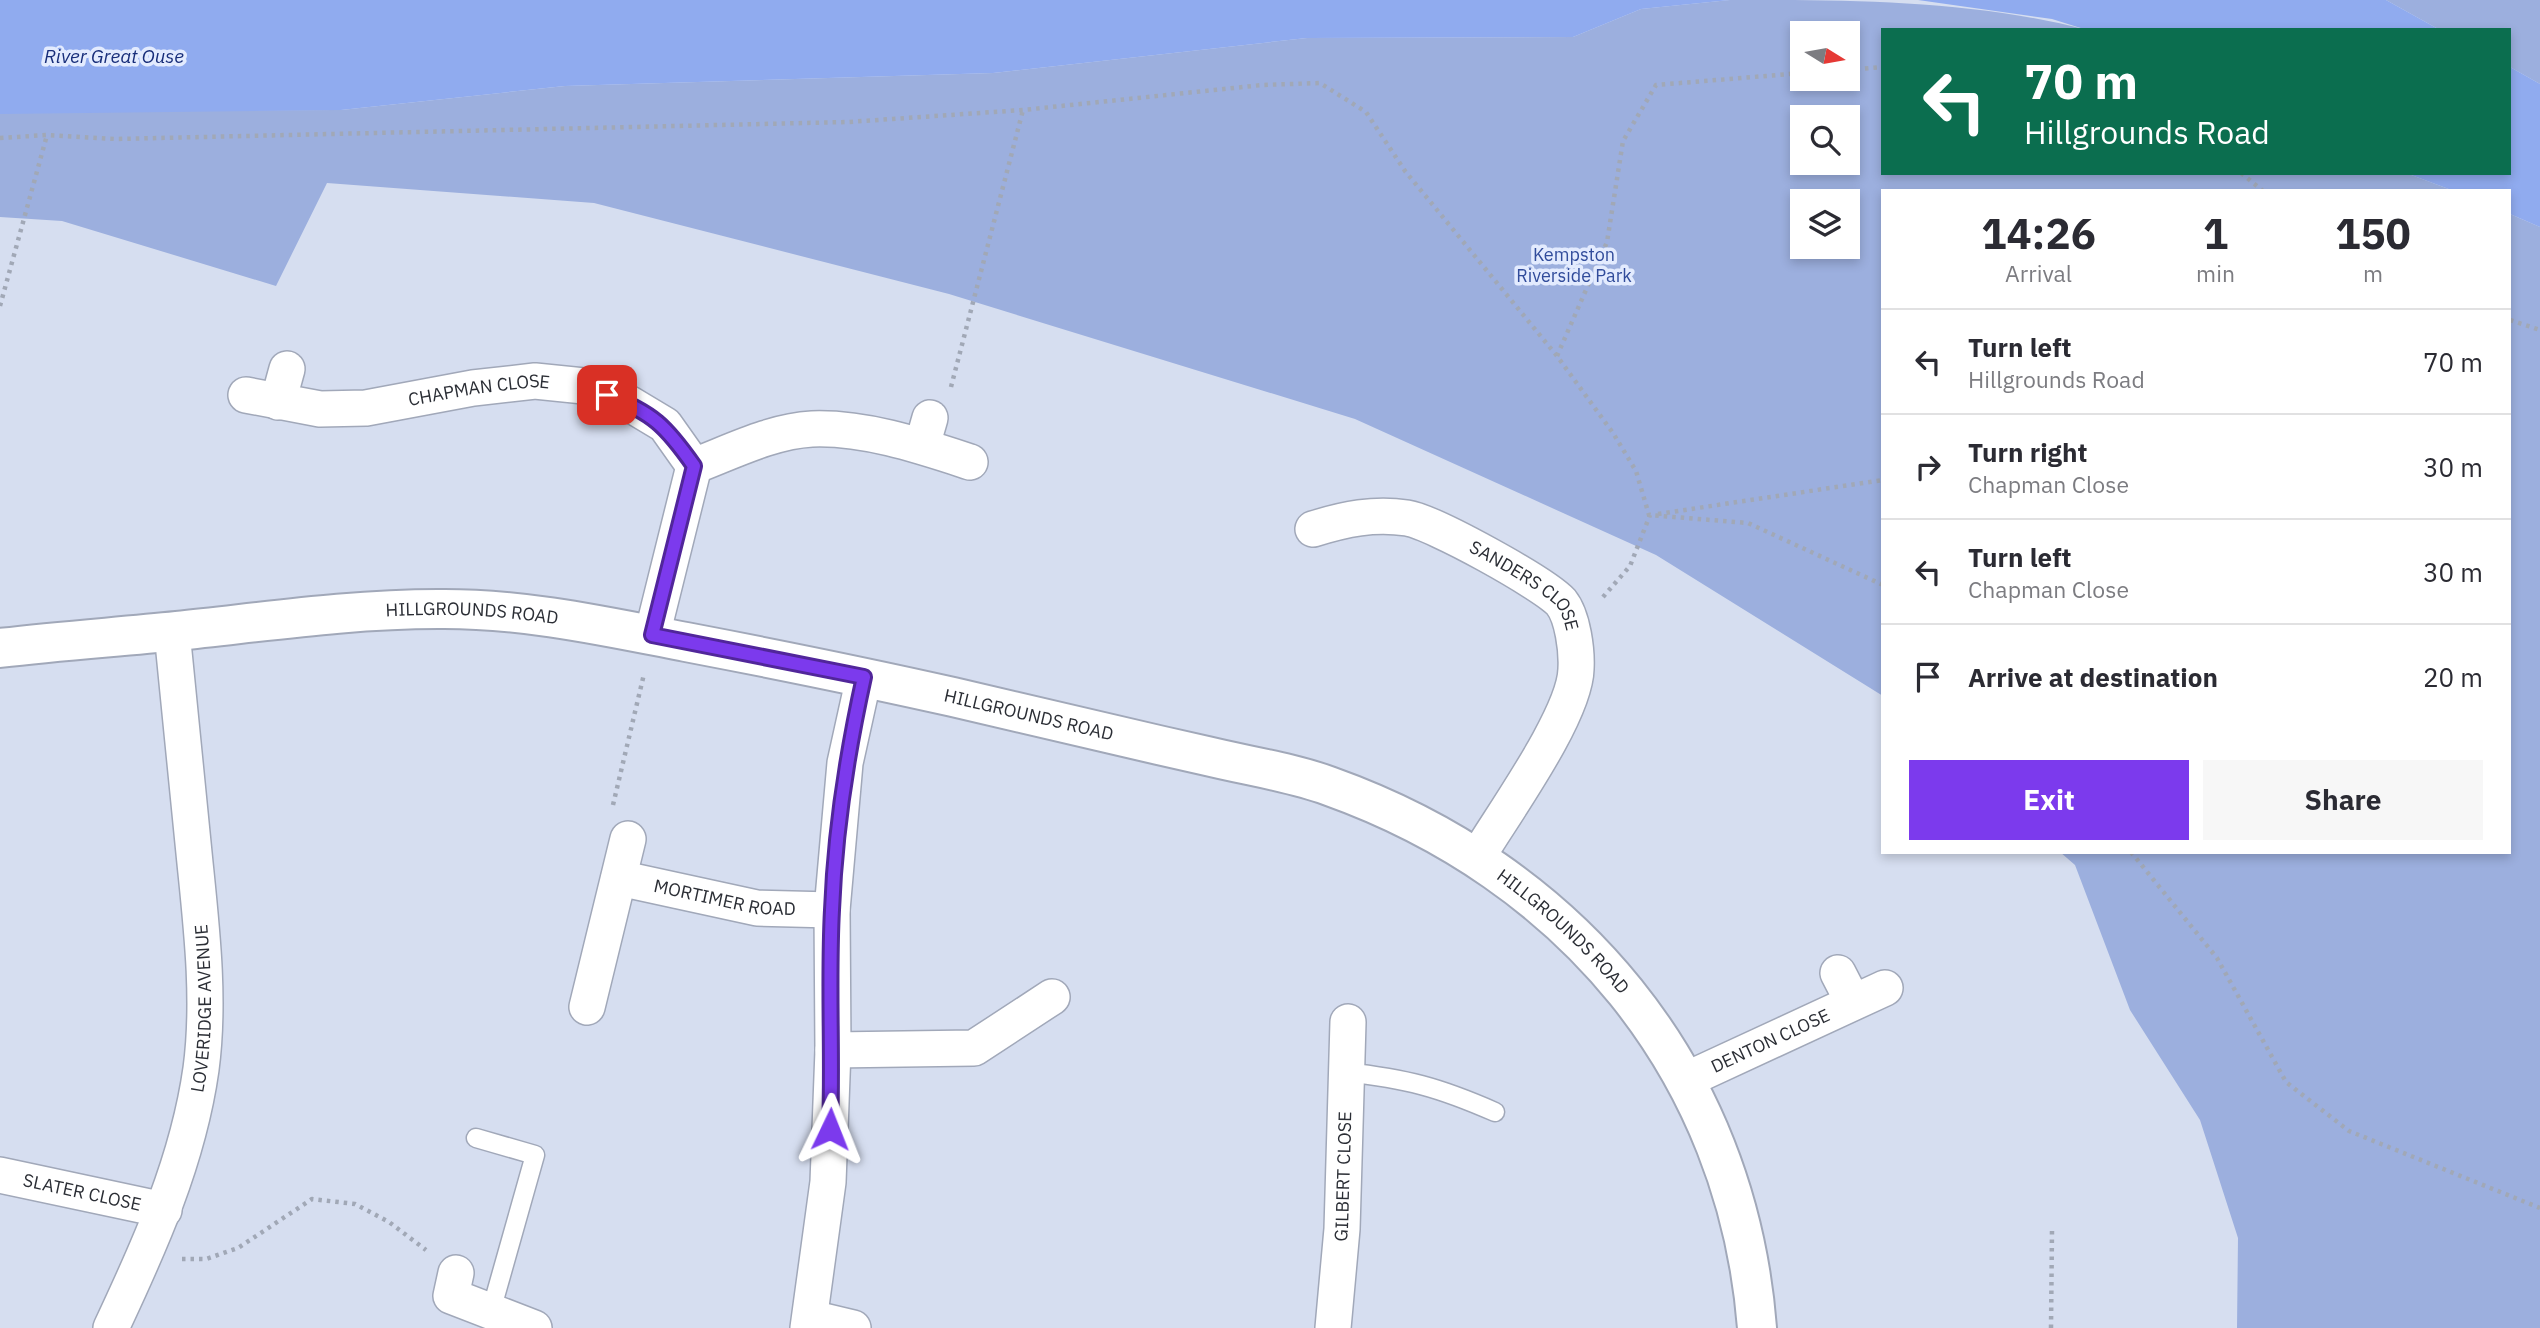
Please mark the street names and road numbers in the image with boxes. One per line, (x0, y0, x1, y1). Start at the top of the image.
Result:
street label: CHAPMAN CLOSE (406, 369, 551, 411)
street label: SANDERS CLOSE (1466, 535, 1584, 633)
street label: HILLGROUNDS ROAD (385, 597, 560, 629)
street label: HILLGROUNDS ROAD (942, 683, 1116, 745)
street label: HILLGROUNDS ROAD (1493, 864, 1635, 998)
street label: MORTIMER ROAD (652, 874, 796, 920)
street label: LOVERIDGE AVENUE (185, 923, 216, 1094)
street label: DENTON CLOSE (1707, 1003, 1833, 1078)
street label: GILBERT CLOSE (1329, 1111, 1356, 1242)
street label: SLATER CLOSE (21, 1168, 143, 1216)

